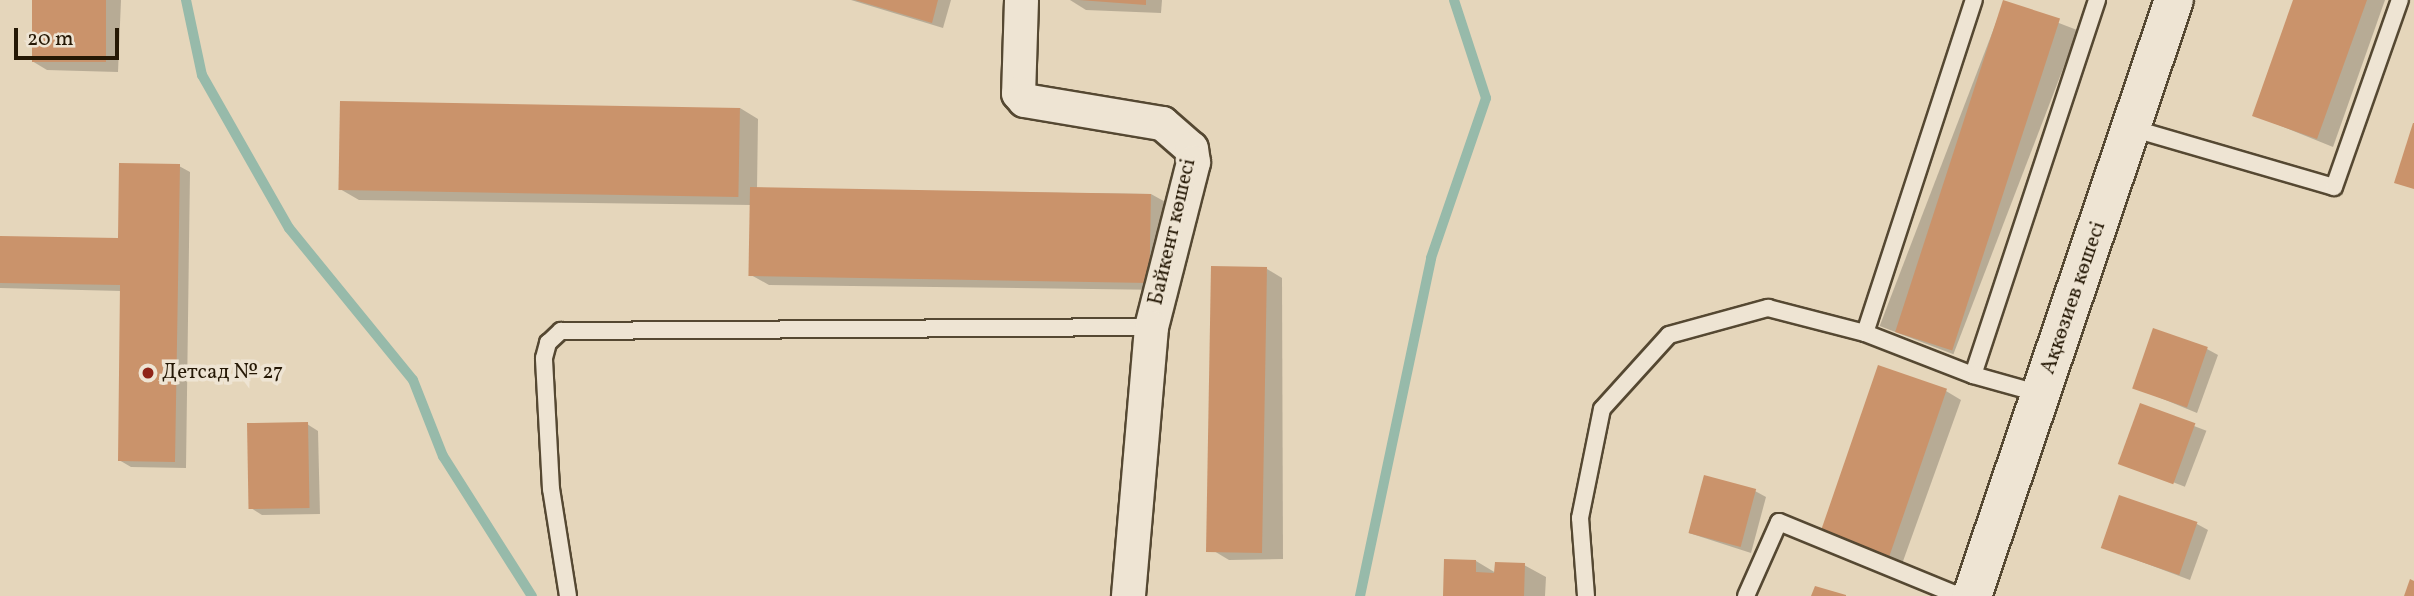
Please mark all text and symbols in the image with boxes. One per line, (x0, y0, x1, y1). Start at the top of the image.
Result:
scale bar (18, 14, 122, 58)
text: 20 m (27, 25, 73, 54)
street label: Байкент көшесі (1144, 156, 1202, 308)
street label: Ақкөзиев көшесі (2036, 218, 2112, 378)
place label: Детсад № 27 (162, 360, 283, 386)
marker: Детсад № 27 (140, 365, 156, 381)

